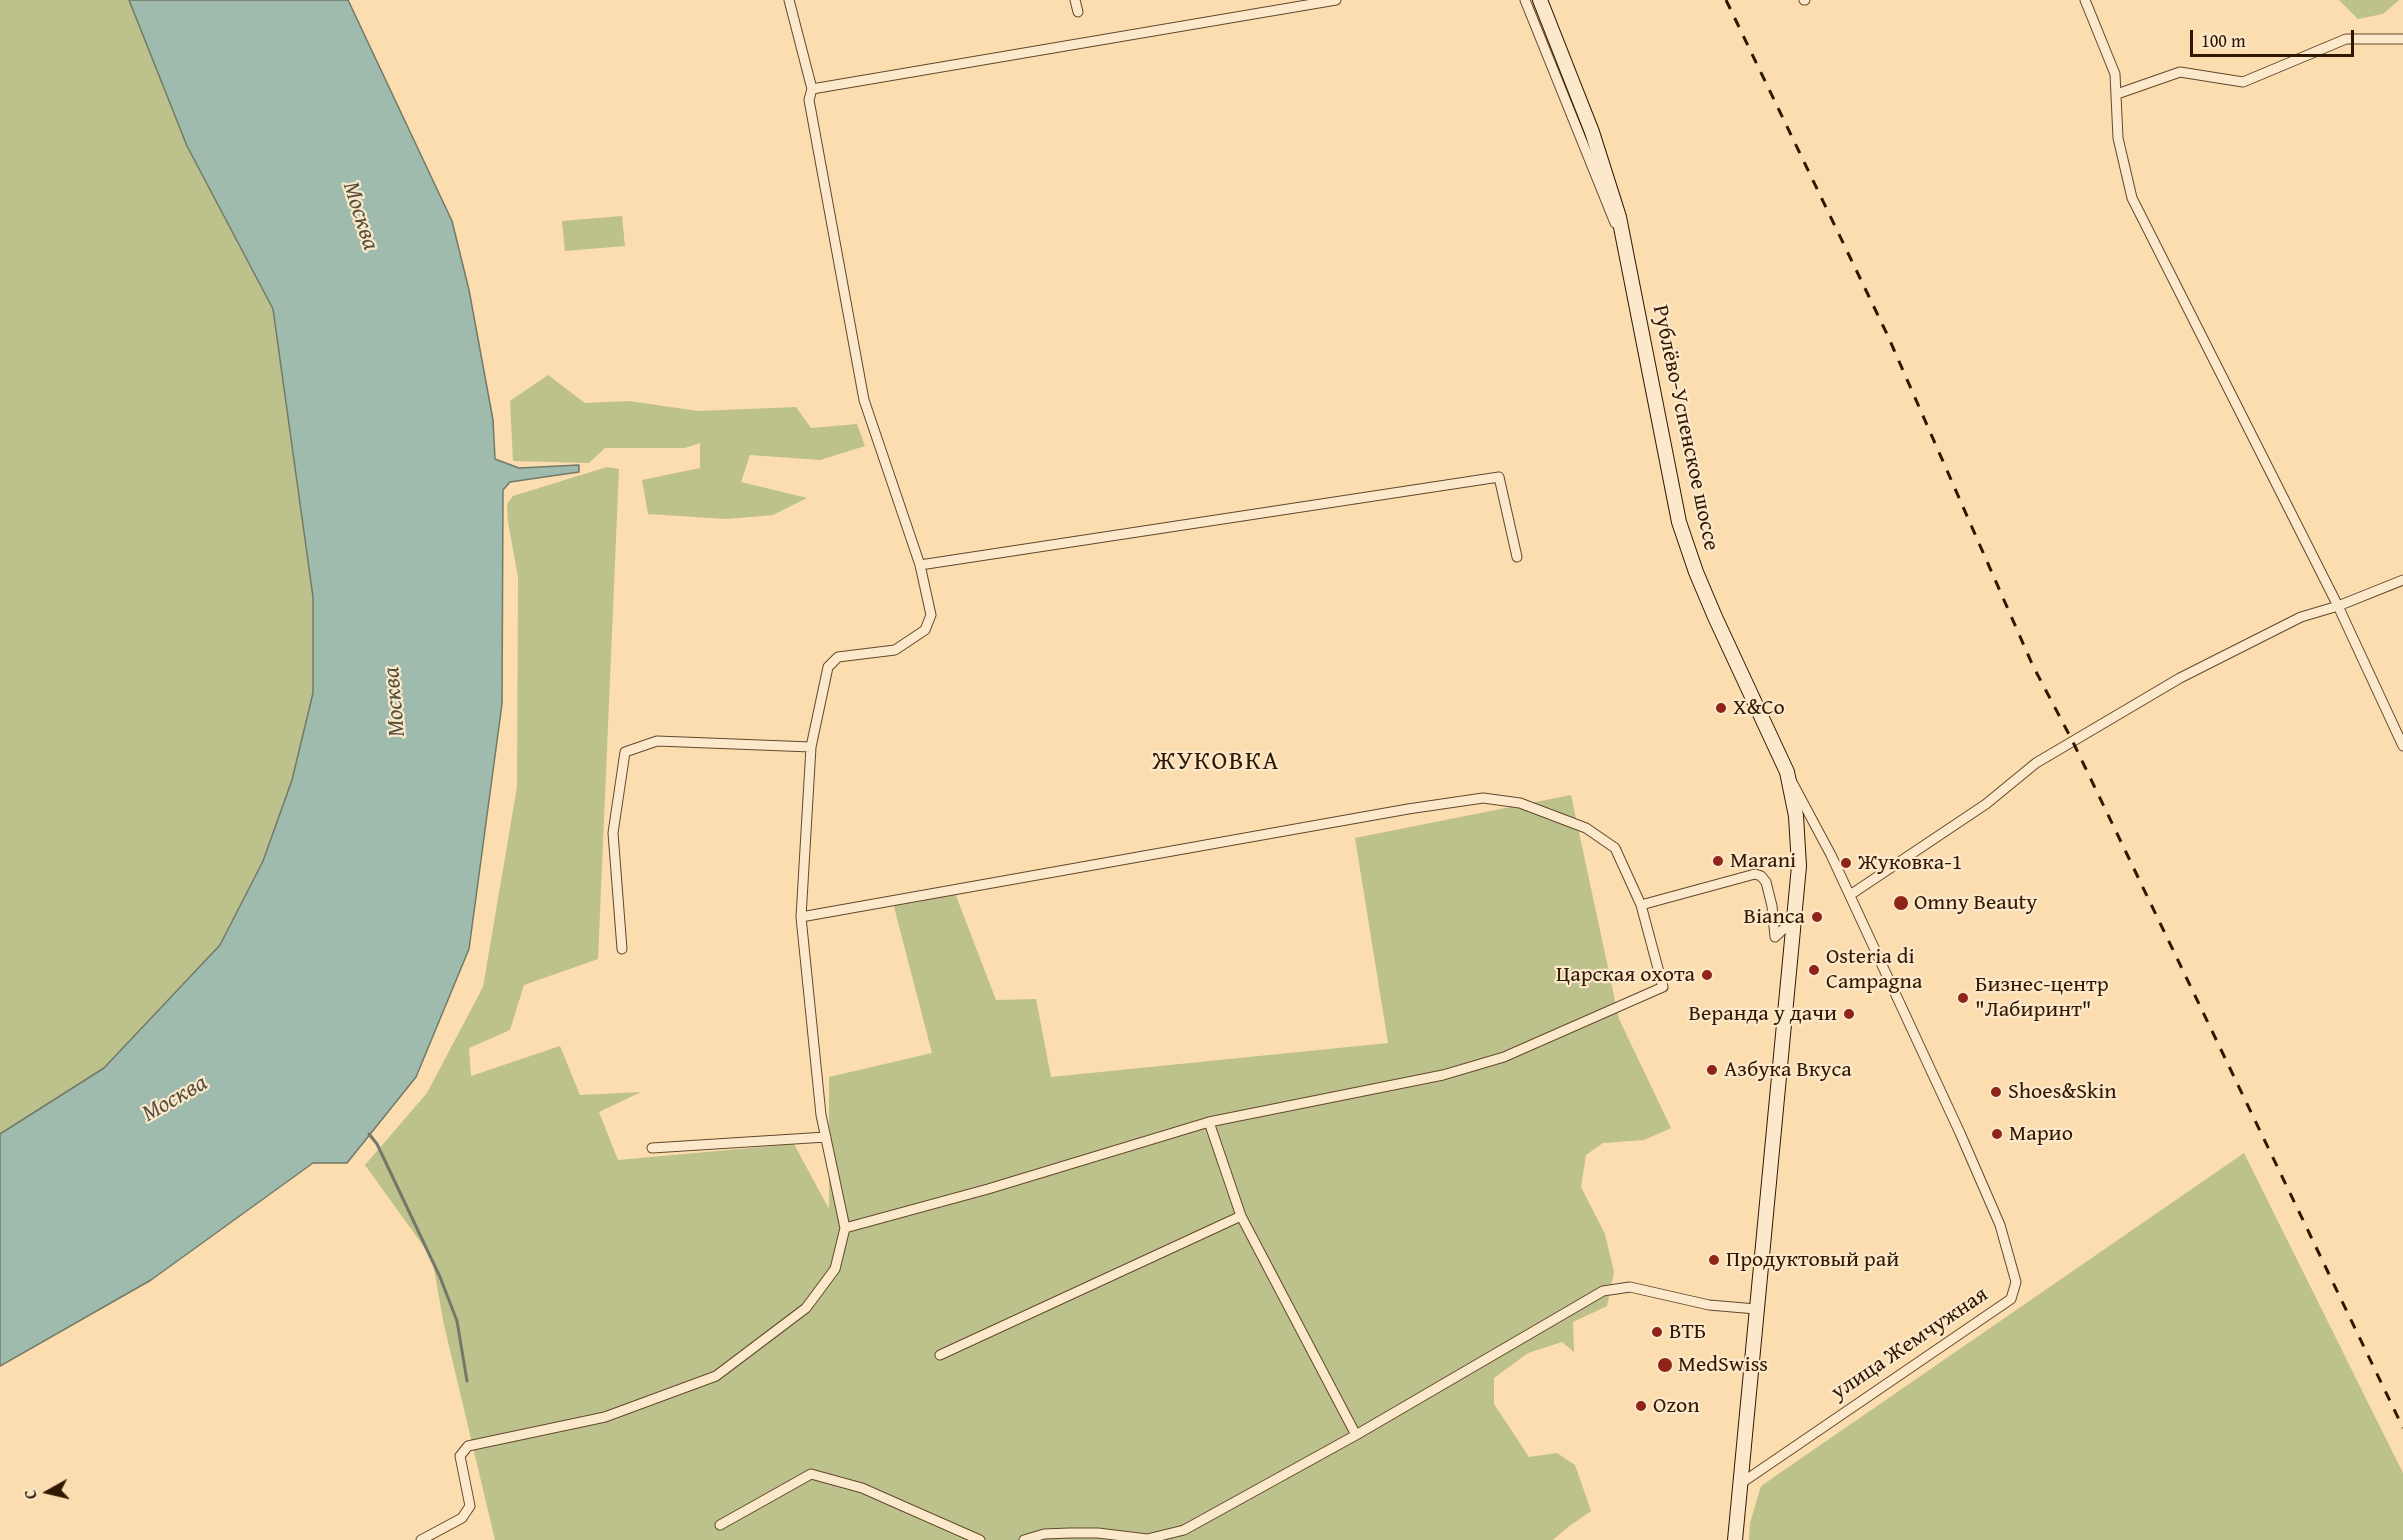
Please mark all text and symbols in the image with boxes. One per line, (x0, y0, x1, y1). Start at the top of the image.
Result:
scale bar (2193, 18, 2356, 56)
text: 100 m (2201, 27, 2246, 54)
water label: Москва (335, 178, 385, 254)
street label: Рублёво-Успенское шоссе (1646, 303, 1724, 553)
water label: Москва (378, 666, 412, 738)
place label: X&Co (1733, 695, 1785, 721)
marker: X&Co (1714, 701, 1728, 715)
district label: ЖУКОВКА (1152, 746, 1280, 778)
place label: Marani (1730, 848, 1796, 874)
place label: Жуковка-1 (1858, 850, 1962, 876)
marker: Marani (1711, 854, 1725, 868)
marker: Жуковка-1 (1839, 856, 1853, 870)
place label: Omny Beauty (1914, 890, 2037, 916)
marker: Omny Beauty (1892, 894, 1910, 912)
place label: Bianca (1743, 904, 1805, 930)
marker: Bianca (1810, 910, 1824, 924)
place label: Osteria di Campagna (1826, 944, 1922, 996)
place label: Царская охота (1556, 962, 1695, 988)
marker: Osteria di Campagna (1807, 963, 1821, 977)
marker: Царская охота (1700, 968, 1714, 982)
place label: Бизнес-центр "Лабиринт" (1975, 972, 2109, 1023)
marker: Бизнес-центр "Лабиринт" (1956, 991, 1970, 1005)
place label: Веранда у дачи (1688, 1001, 1837, 1027)
marker: Веранда у дачи (1842, 1007, 1856, 1021)
place label: Азбука Вкуса (1724, 1057, 1852, 1083)
marker: Азбука Вкуса (1705, 1063, 1719, 1077)
water label: Москва (137, 1069, 213, 1129)
place label: Shoes&Skin (2008, 1079, 2117, 1105)
marker: Shoes&Skin (1989, 1085, 2003, 1099)
place label: Марио (2009, 1121, 2073, 1147)
marker: Марио (1990, 1127, 2004, 1141)
place label: Продуктовый рай (1726, 1247, 1899, 1273)
marker: Продуктовый рай (1707, 1253, 1721, 1267)
street label: улица Жемчужная (1827, 1282, 1993, 1406)
place label: ВТБ (1669, 1319, 1706, 1345)
marker: ВТБ (1650, 1325, 1664, 1339)
place label: MedSwiss (1678, 1352, 1768, 1378)
marker: MedSwiss (1656, 1356, 1674, 1374)
place label: Ozon (1653, 1393, 1700, 1419)
marker: Ozon (1634, 1399, 1648, 1413)
north arrow (18, 1462, 78, 1522)
text: С (18, 1488, 43, 1501)

